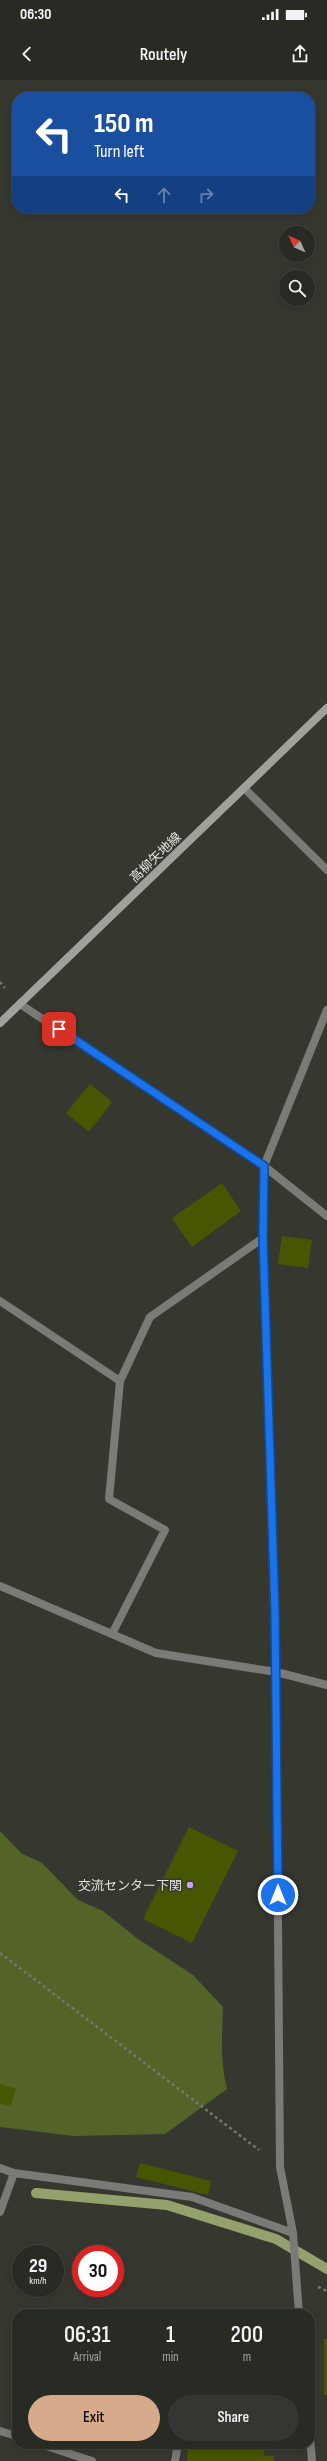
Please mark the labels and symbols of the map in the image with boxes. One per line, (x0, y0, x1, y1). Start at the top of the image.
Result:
north arrow (279, 226, 315, 262)
street label: 高柳矢地線 (127, 829, 185, 886)
pin (42, 1012, 76, 1046)
position arrow (257, 1874, 299, 1916)
place label: 交流センター下関 (78, 1878, 182, 1894)
marker: 交流センター下関 (185, 1880, 195, 1890)
speed limit sign: 30 (72, 2245, 124, 2297)

